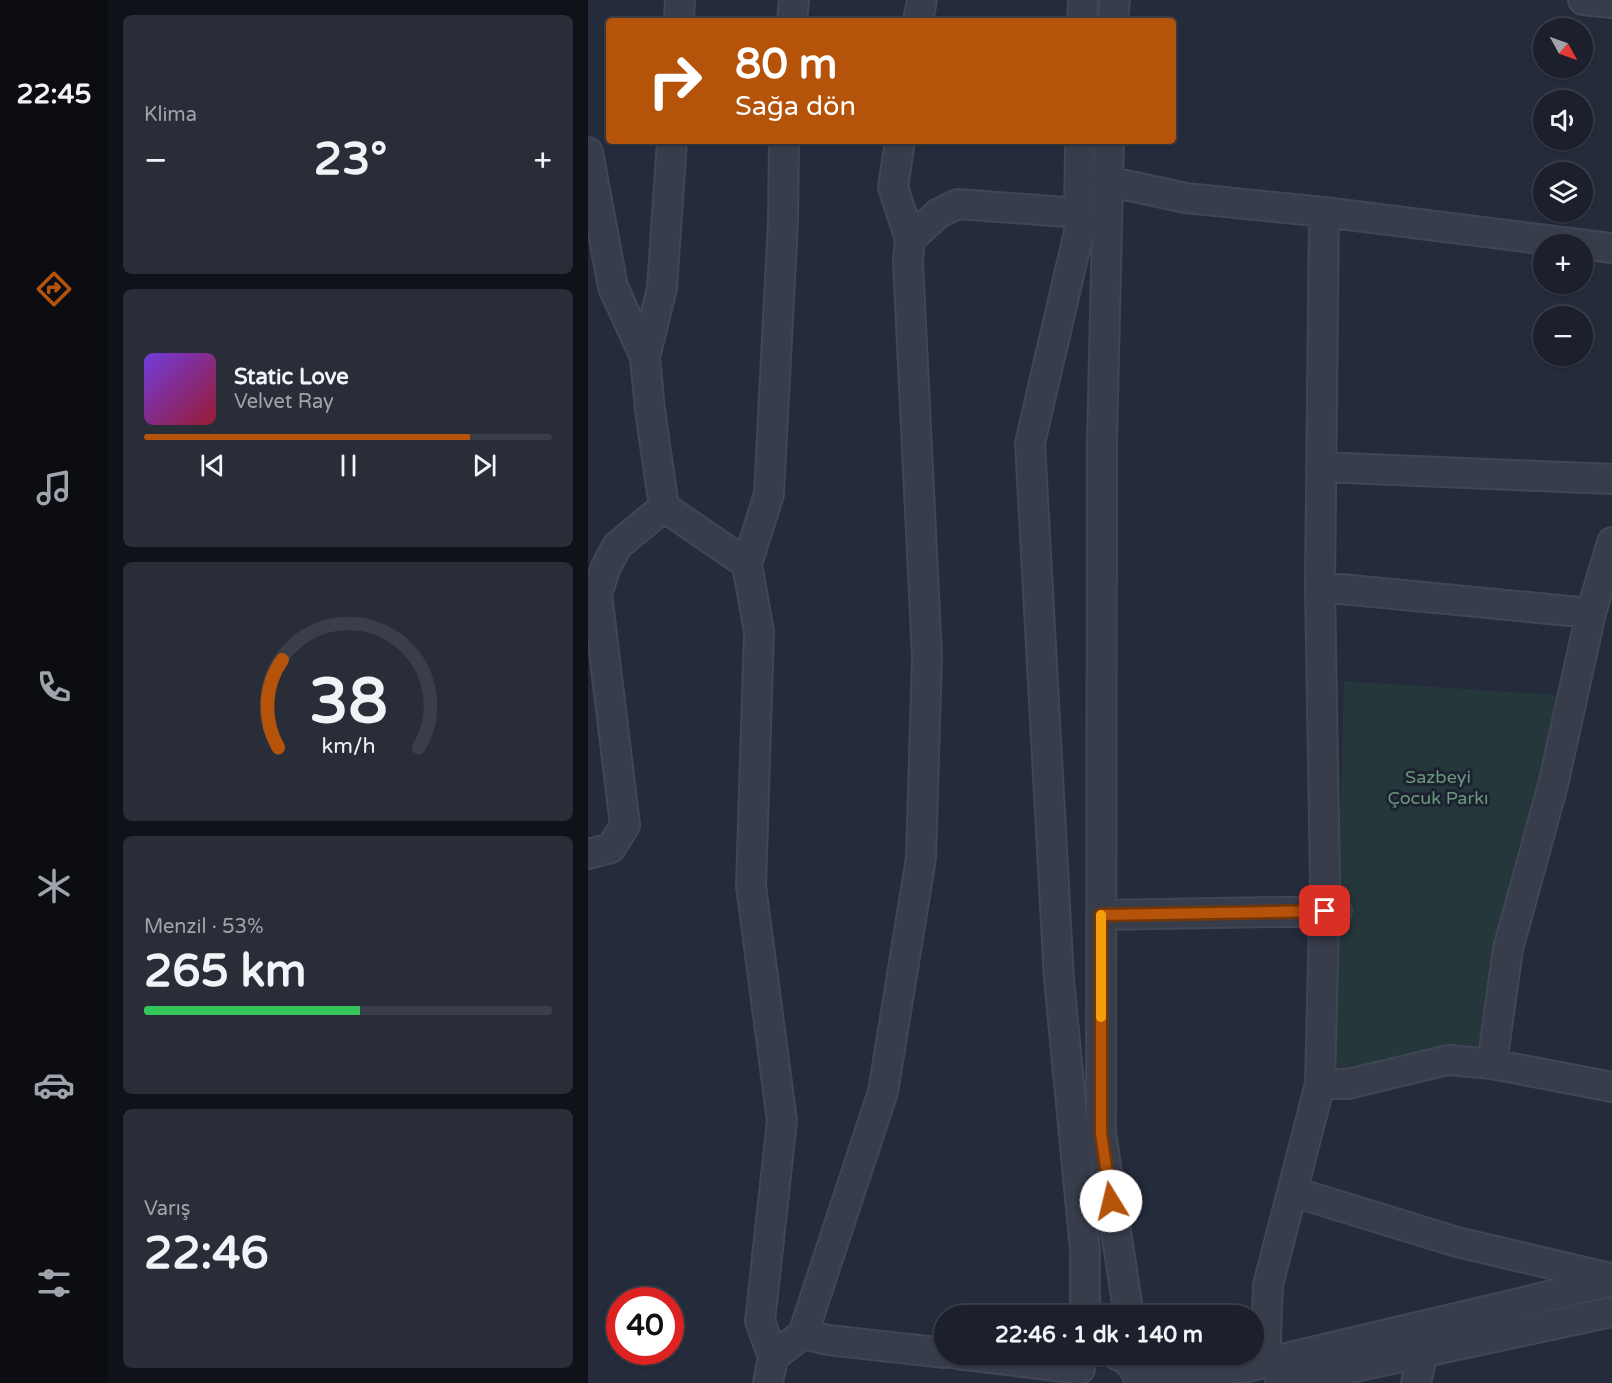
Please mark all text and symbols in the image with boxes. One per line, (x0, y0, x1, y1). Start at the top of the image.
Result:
north arrow (1533, 18, 1593, 78)
map controls (1533, 18, 1593, 366)
text: 80 m (735, 39, 837, 90)
icon: right (636, 42, 714, 120)
text: 22:45 (17, 78, 91, 111)
text: Sağa dön (735, 90, 856, 123)
button: sound (1533, 90, 1593, 150)
text: Klima (144, 103, 197, 127)
text: 23° (314, 133, 387, 187)
text: − (144, 141, 168, 180)
text: + (533, 141, 552, 180)
button: layers (1533, 162, 1593, 222)
button: + (1533, 234, 1593, 294)
icon: directions (33, 268, 75, 310)
button: − (1533, 306, 1593, 366)
text: Static Love (234, 364, 349, 390)
text: Velvet Ray (234, 390, 334, 414)
icon: previous (196, 449, 229, 482)
icon: pause (332, 449, 365, 482)
icon: next (468, 449, 501, 482)
icon: music (33, 467, 75, 509)
icon: phone (33, 666, 75, 708)
text: 38 (309, 666, 387, 741)
text: km/h (321, 734, 375, 760)
park label: Sazbeyi Çocuk Parkı (1387, 766, 1489, 809)
icon: climate (33, 865, 75, 907)
pin (1299, 885, 1350, 936)
icon: arrive (1308, 894, 1341, 927)
text: Menzil · 53% (144, 915, 263, 939)
text: 265 km (144, 945, 306, 999)
icon: car (33, 1064, 75, 1106)
position arrow (1079, 1169, 1143, 1233)
text: Varış (144, 1197, 190, 1221)
text: 22:46 (144, 1227, 269, 1281)
icon: filters (33, 1262, 75, 1304)
speed limit sign: 40 (606, 1287, 684, 1365)
text: 22:46 · 1 dk · 140 m (995, 1322, 1203, 1348)

